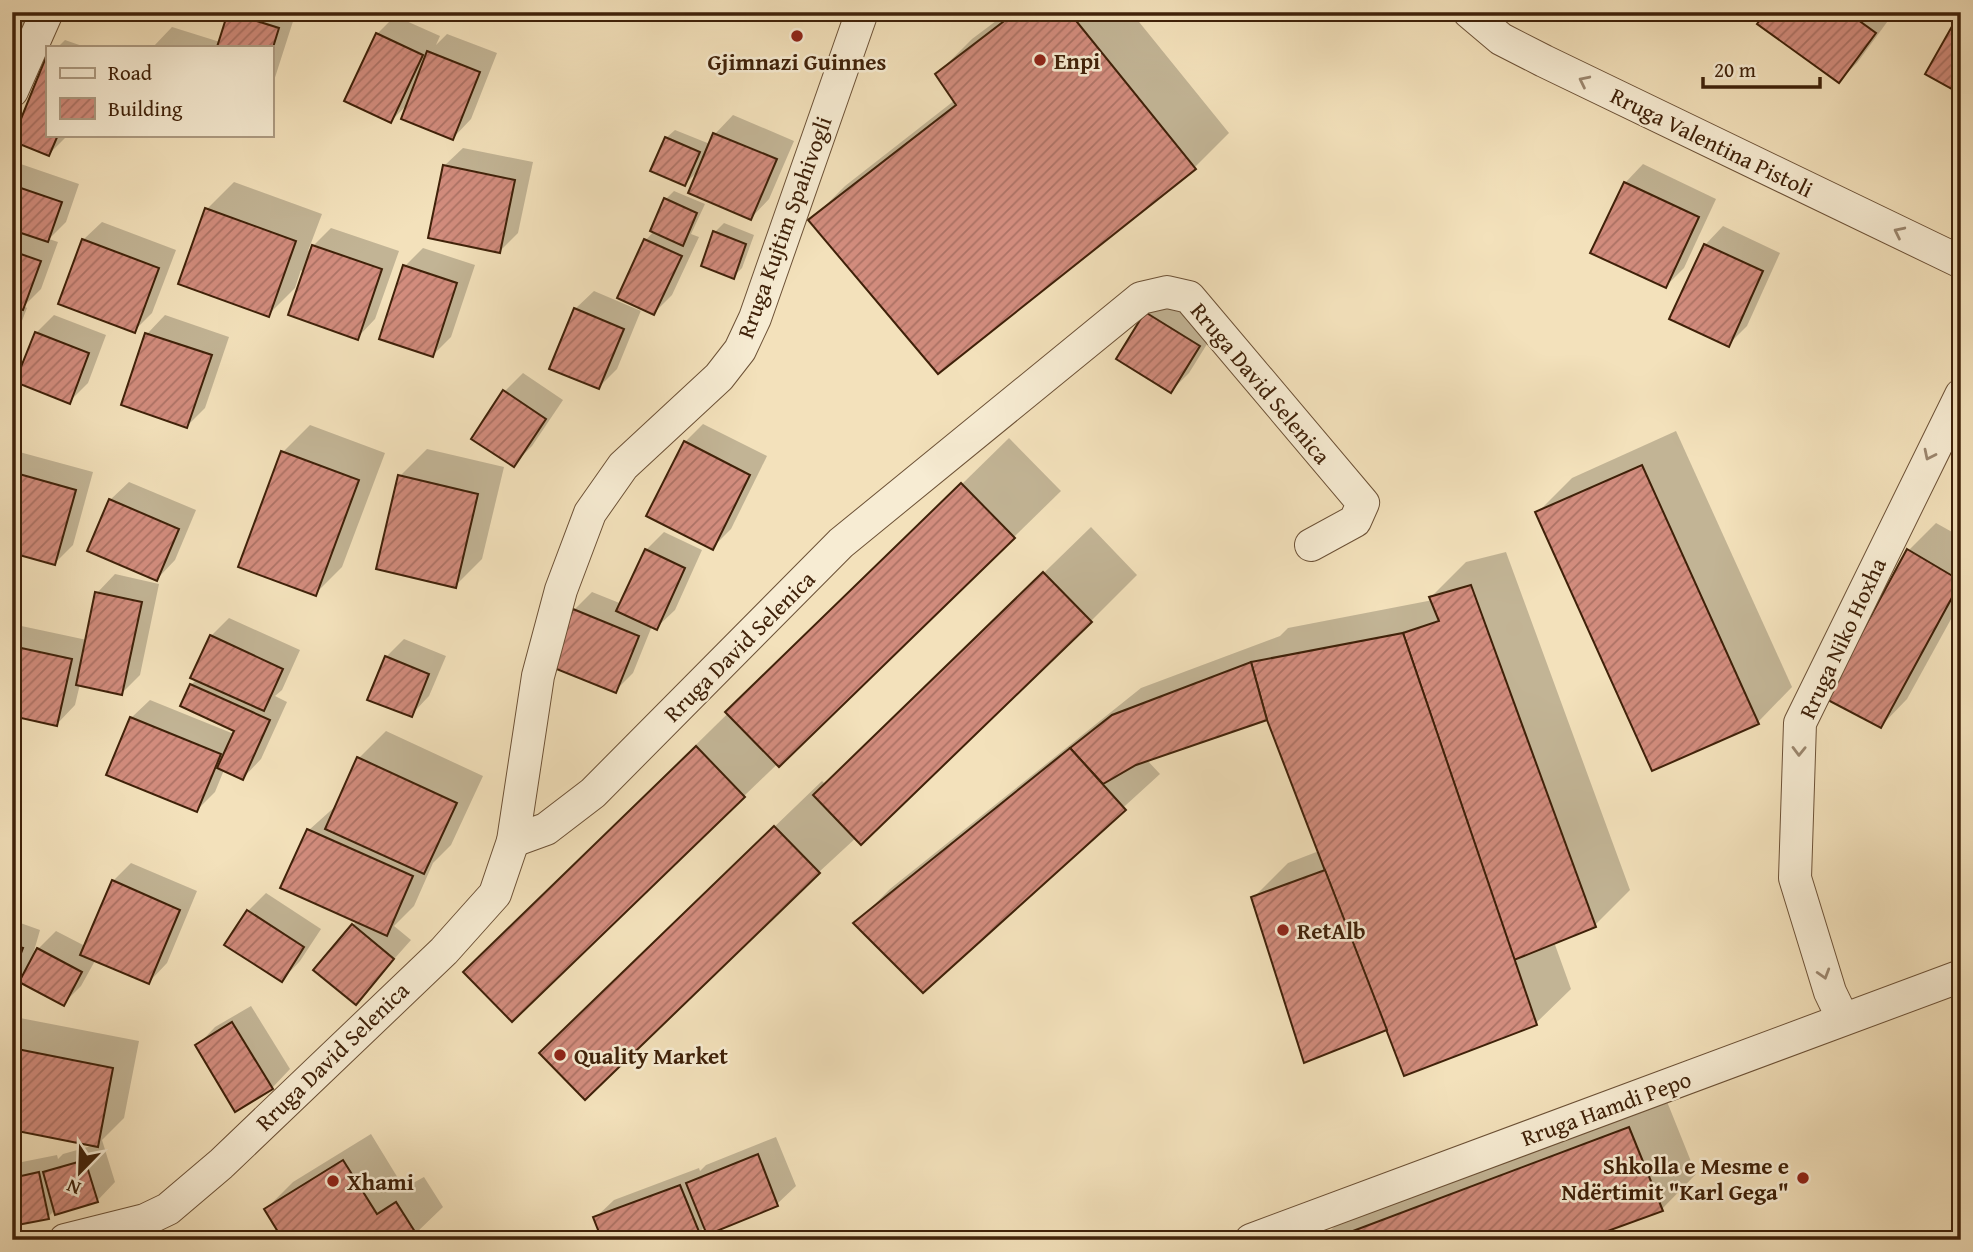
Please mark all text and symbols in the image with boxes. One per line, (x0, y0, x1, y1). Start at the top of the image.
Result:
marker: Gjimnazi Guinnes (789, 28, 805, 44)
place label: Enpi (1054, 44, 1100, 77)
place label: Gjimnazi Guinnes (708, 45, 887, 78)
legend (46, 46, 273, 136)
scale bar (1703, 46, 1821, 90)
marker: Enpi (1032, 52, 1048, 68)
text: 20 m (1714, 54, 1756, 85)
text: Road (108, 57, 153, 88)
one-way arrow (1579, 75, 1591, 89)
street label: Rruga Valentina Pistoli (1605, 79, 1819, 205)
text: Building (108, 93, 183, 124)
street label: Rruga Kujtim Spahivogli (728, 111, 840, 343)
one-way arrow (1894, 227, 1906, 241)
street label: Rruga David Selenica (1183, 295, 1339, 471)
one-way arrow (1923, 448, 1937, 460)
street label: Rruga Niko Hoxha (1790, 552, 1894, 724)
street label: Rruga David Selenica (656, 563, 822, 729)
one-way arrow (1791, 746, 1807, 757)
place label: RetAlb (1297, 914, 1366, 947)
marker: RetAlb (1275, 922, 1291, 938)
one-way arrow (1816, 968, 1831, 980)
street label: Rruga David Selenica (248, 974, 416, 1138)
place label: Quality Market (574, 1039, 728, 1072)
marker: Quality Market (552, 1047, 568, 1063)
street label: Rruga Hamdi Pepo (1516, 1062, 1696, 1154)
north arrow (46, 1136, 116, 1206)
place label: Shkolla e Mesme e Ndërtimit "Karl Gega" (1562, 1149, 1789, 1208)
place label: Xhami (347, 1165, 414, 1198)
marker: Shkolla e Mesme e Ndërtimit "Karl Gega" (1795, 1170, 1811, 1186)
text: N (62, 1172, 85, 1203)
marker: Xhami (325, 1173, 341, 1189)

